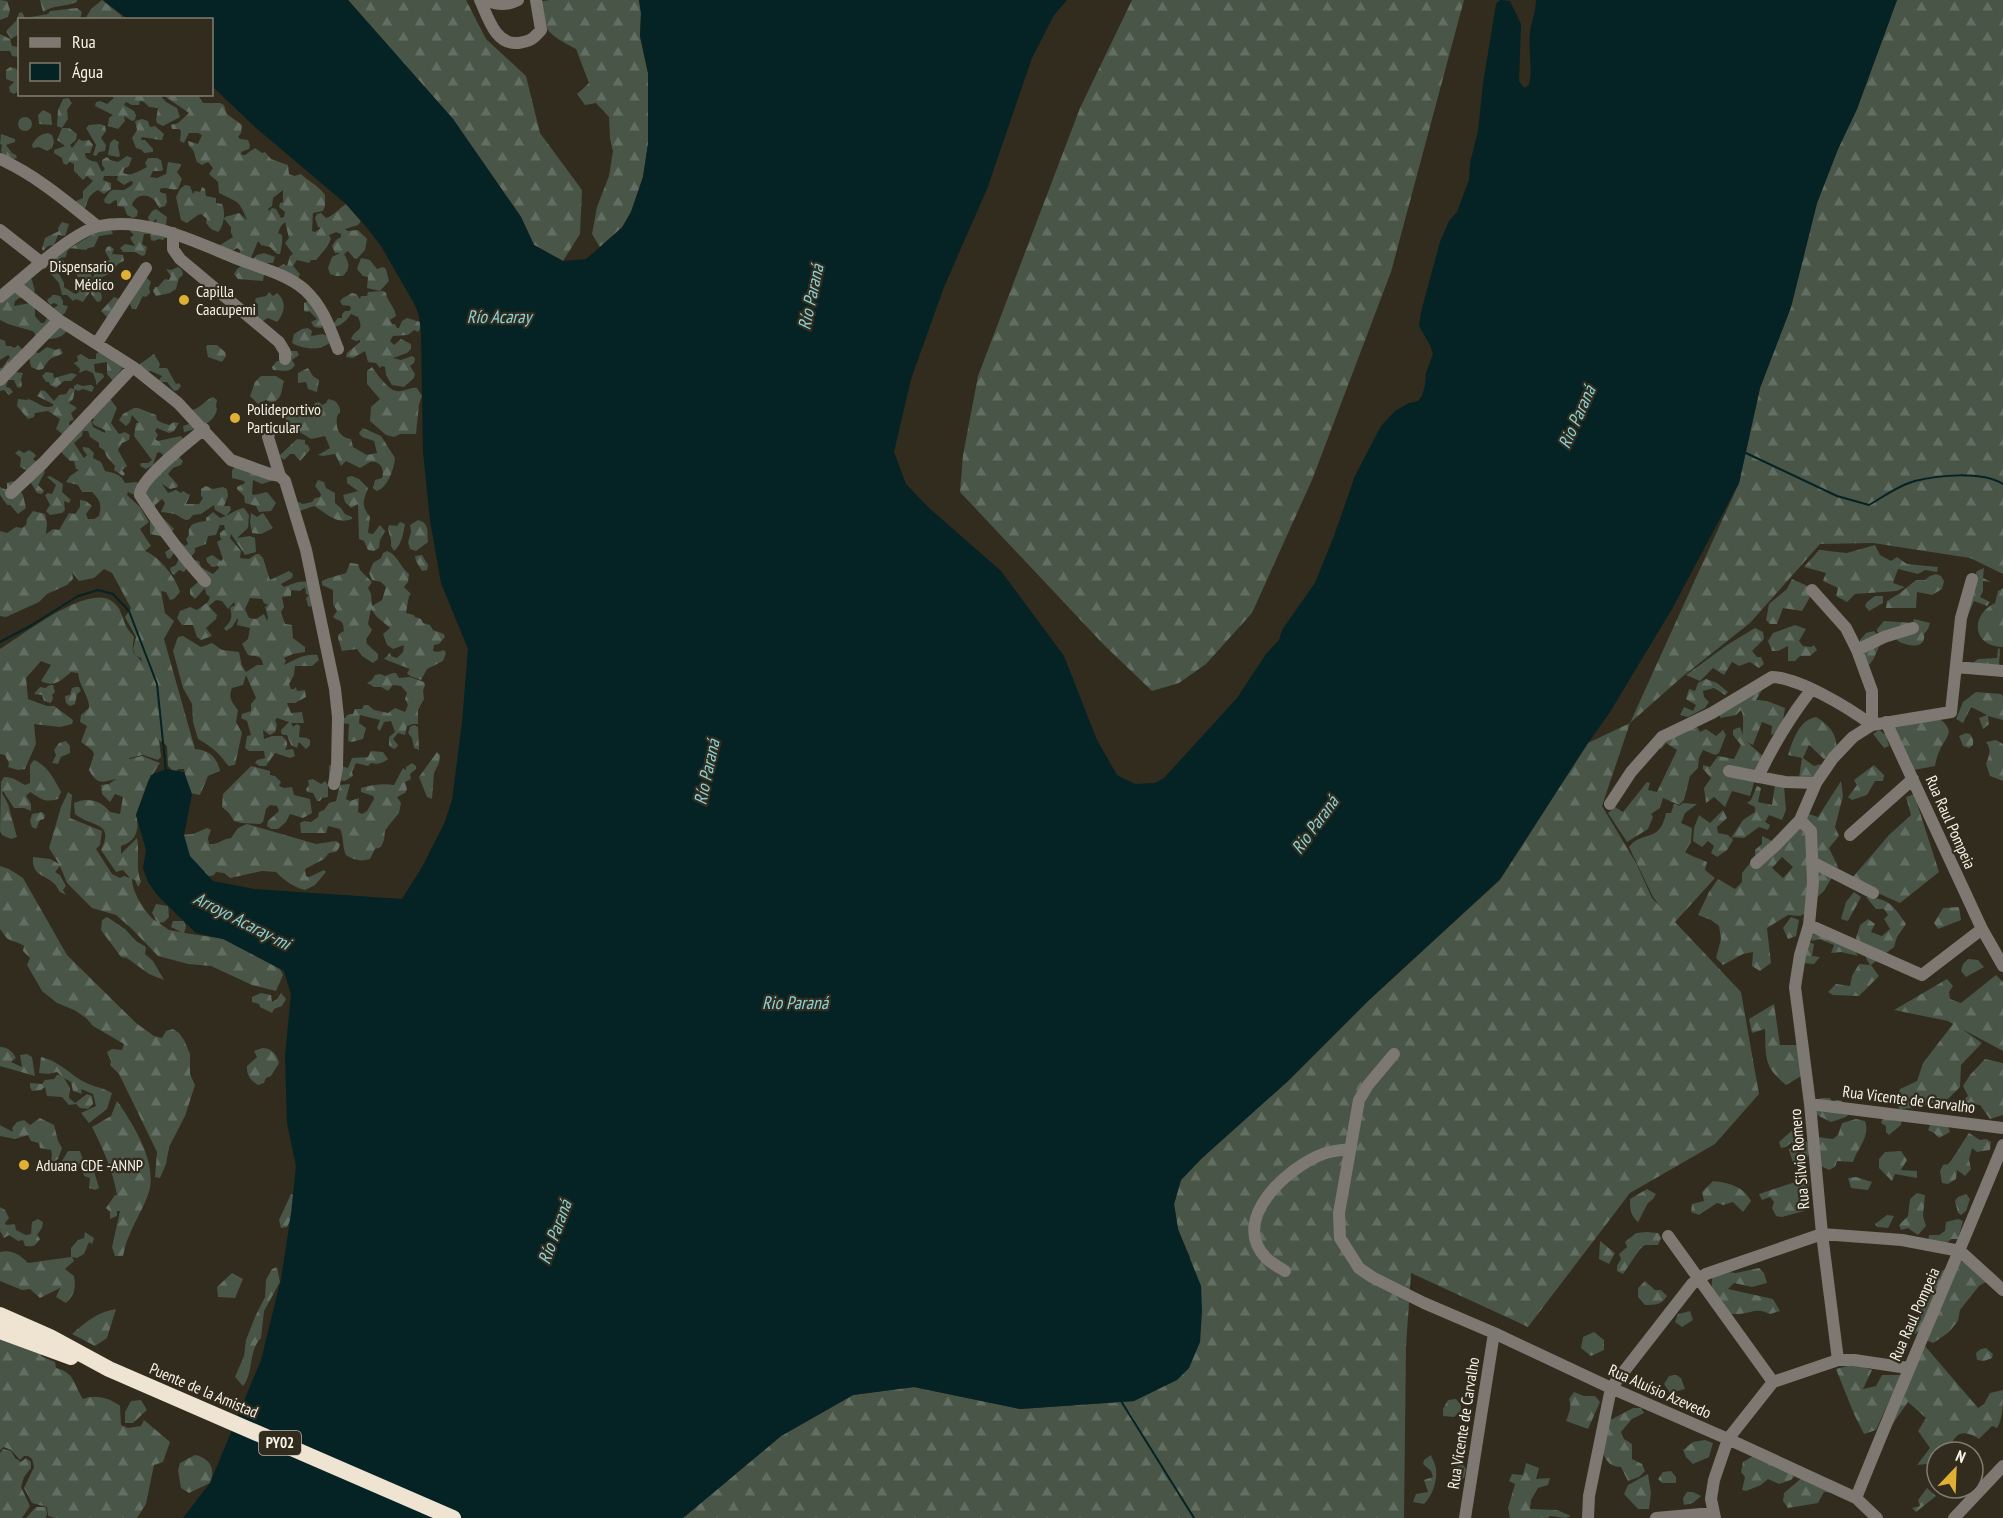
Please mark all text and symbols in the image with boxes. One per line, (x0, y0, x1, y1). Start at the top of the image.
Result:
legend (18, 18, 213, 96)
text: Rua (72, 30, 96, 53)
text: Água (72, 60, 103, 83)
place label: Dispensario Médico (50, 256, 114, 294)
water label: Río Paraná (792, 260, 829, 332)
marker: Dispensario Médico (119, 268, 133, 282)
place label: Capilla Caacupemi (196, 281, 256, 319)
marker: Capilla Caacupemi (177, 293, 191, 307)
water label: Río Acaray (467, 305, 533, 328)
water label: Rio Paraná (1553, 380, 1601, 452)
place label: Polideportivo Particular (247, 399, 321, 437)
marker: Polideportivo Particular (228, 411, 242, 425)
water label: Río Paraná (688, 735, 725, 807)
street label: Rua Raul Pompeia (1922, 772, 1980, 872)
water label: Rio Paraná (1286, 790, 1344, 858)
water label: Arroyo Acaray-mi (190, 886, 296, 956)
water label: Rio Paraná (762, 991, 830, 1014)
street label: Rua Vicente de Carvalho (1842, 1081, 1976, 1117)
street label: Rua Silvio Romero (1785, 1108, 1813, 1210)
place label: Aduana CDE -ANNP (36, 1155, 143, 1175)
marker: Aduana CDE -ANNP (17, 1158, 31, 1172)
water label: Río Paraná (532, 1195, 577, 1267)
street label: Rua Raul Pompeia (1885, 1264, 1943, 1364)
street label: Rua Vicente de Carvalho (1443, 1355, 1483, 1490)
street label: Puente de la Amistad (147, 1358, 261, 1422)
street label: Rua Aluísio Azevedo (1606, 1359, 1715, 1423)
road number: PY02 (259, 1431, 301, 1455)
north arrow (1925, 1440, 1985, 1500)
text: N (1953, 1445, 1969, 1467)

